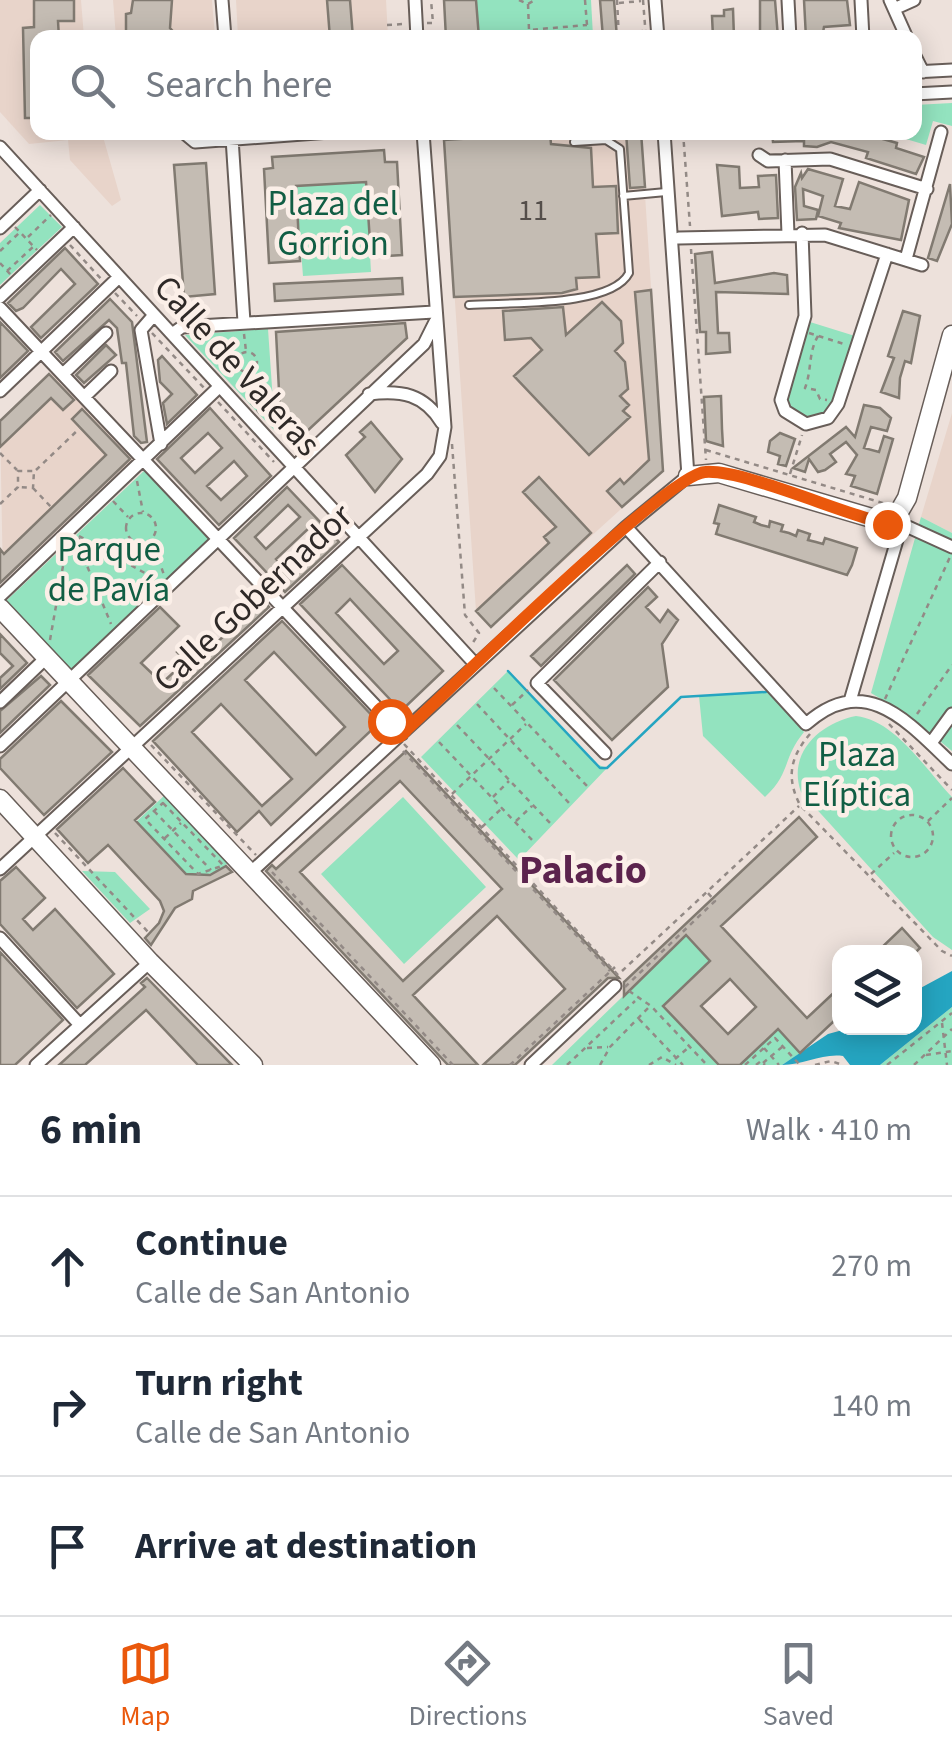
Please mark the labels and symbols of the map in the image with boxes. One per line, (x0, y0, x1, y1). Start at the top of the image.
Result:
park label: Plaza del Gorrion (268, 179, 398, 269)
house number: 11 (518, 189, 548, 232)
street label: Calle de Valeras (142, 264, 332, 468)
street label: Calle Gobernador (142, 492, 364, 704)
route end (865, 502, 911, 548)
park label: Parque de Pavía (48, 525, 170, 615)
route start (368, 699, 414, 745)
park label: Plaza Elíptica (803, 730, 911, 820)
district label: Palacio (519, 842, 647, 899)

